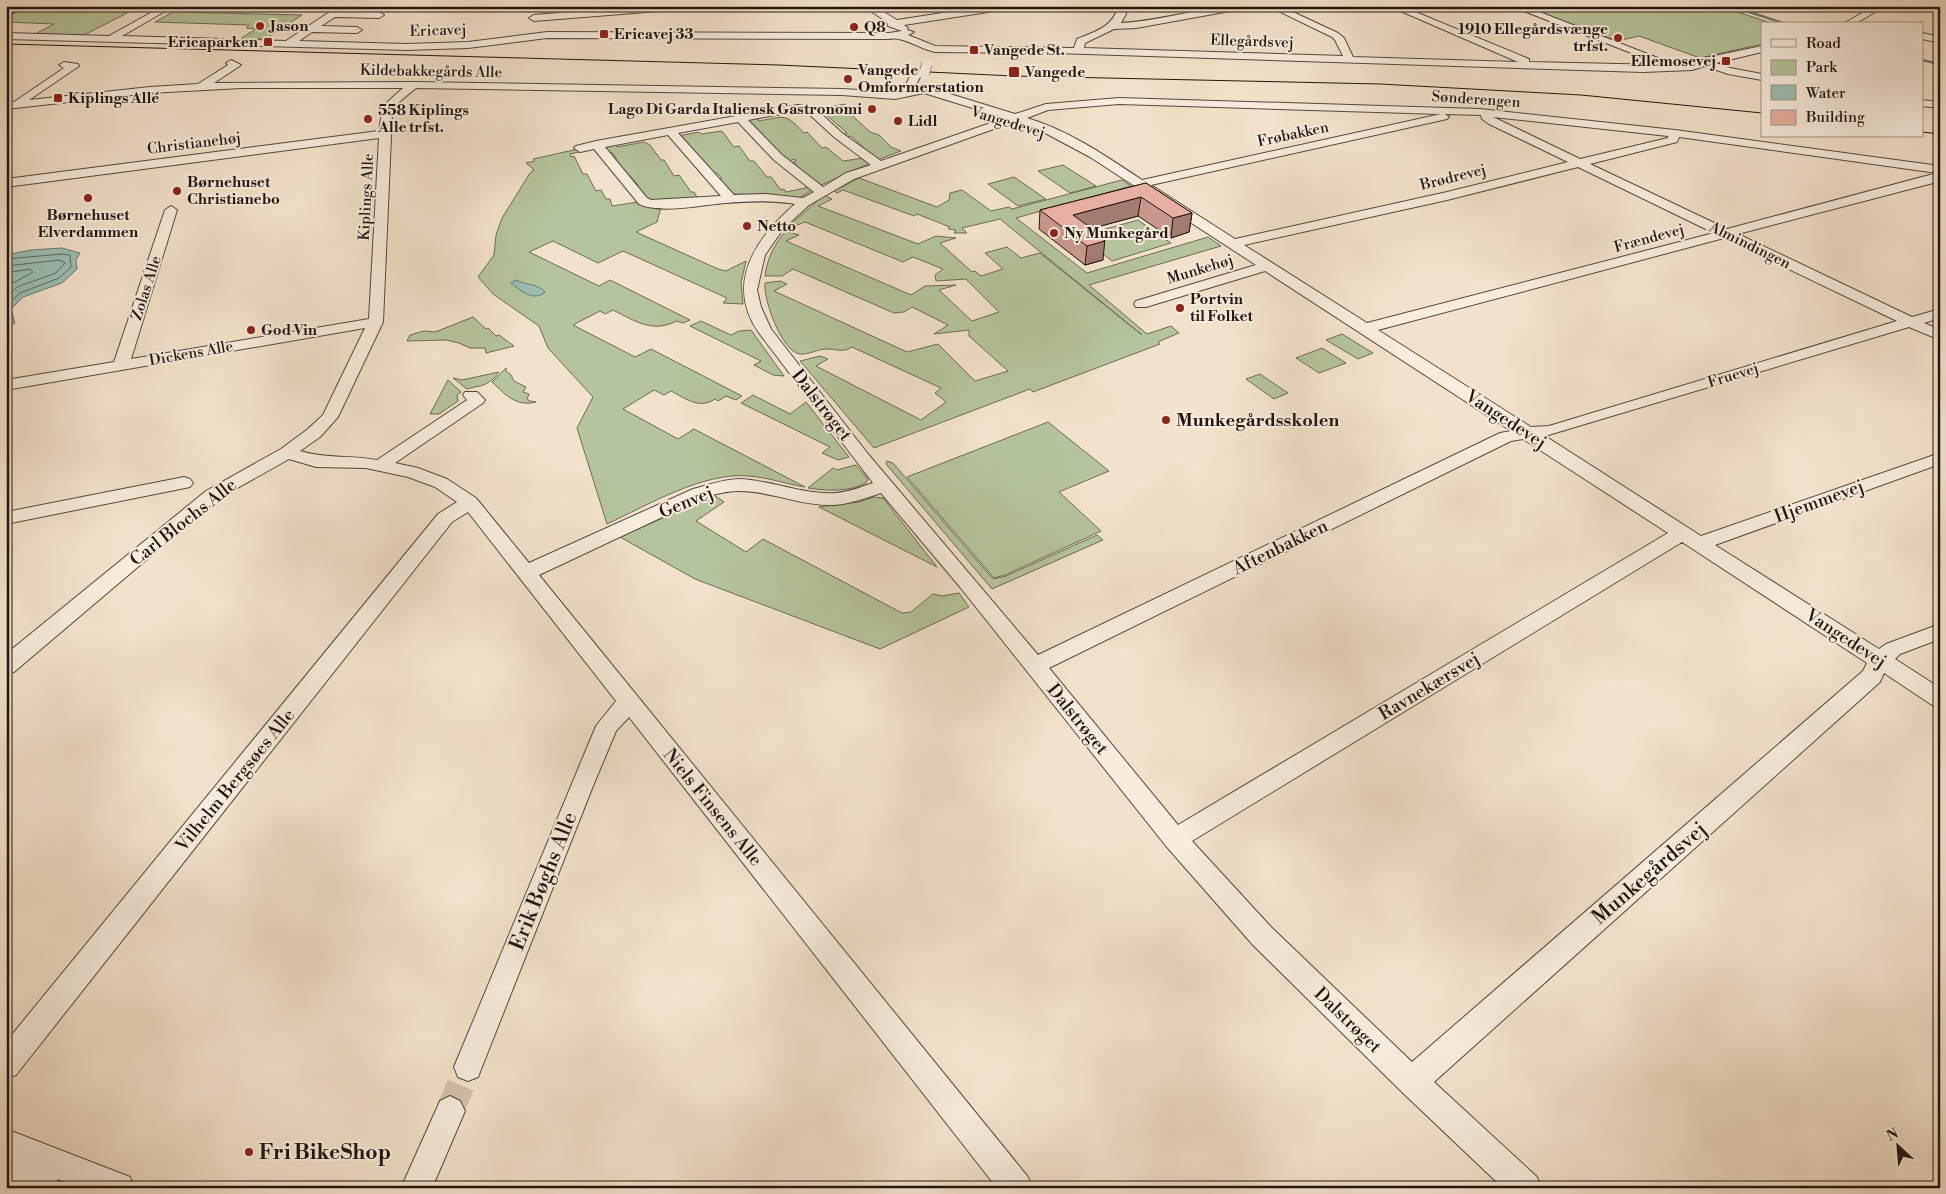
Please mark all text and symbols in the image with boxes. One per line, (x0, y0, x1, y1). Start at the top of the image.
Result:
place label: Jason (268, 17, 309, 36)
place label: Q8 (864, 18, 886, 37)
marker: Jason (254, 20, 266, 32)
street label: Ericavej (409, 20, 467, 41)
place label: 1910 Ellegårdsvænge trfst. (1458, 20, 1608, 56)
marker: Q8 (848, 21, 860, 33)
legend (1761, 22, 1924, 138)
place label: Ericavej 33 (614, 25, 693, 44)
marker: Ericavej 33 (598, 28, 610, 40)
street label: Ellegårdsvej (1210, 31, 1294, 52)
marker: 1910 Ellegårdsvænge trfst. (1612, 32, 1624, 44)
place label: Ericaparken (168, 33, 259, 52)
text: Road (1806, 34, 1841, 53)
marker: Ericaparken (262, 36, 274, 48)
place label: Vangede St. (983, 41, 1065, 60)
marker: Vangede St. (968, 44, 980, 56)
place label: Ellemosevej (1631, 52, 1716, 71)
marker: Ellemosevej (1720, 55, 1732, 67)
text: Park (1806, 58, 1838, 77)
street label: Kildebakkegårds Alle (360, 61, 502, 82)
place label: Vangede Omformerstation (857, 61, 984, 97)
place label: Vangede (1024, 63, 1085, 82)
marker: Vangede (1007, 65, 1021, 79)
marker: Vangede Omformerstation (842, 73, 854, 85)
text: Water (1805, 84, 1846, 103)
street label: Sønderengen (1431, 87, 1521, 112)
place label: Kiplings Allé (68, 89, 159, 108)
marker: Kiplings Allé (52, 92, 64, 104)
place label: Lago Di Garda Italiensk Gastronomi (608, 100, 862, 119)
place label: 558 Kiplings Alle trfst. (377, 101, 469, 137)
street label: Vangedevej (967, 102, 1047, 143)
marker: Lago Di Garda Italiensk Gastronomi (866, 103, 878, 115)
text: Building (1805, 108, 1865, 127)
place label: Lidl (908, 112, 937, 131)
marker: 558 Kiplings Alle trfst. (362, 113, 374, 125)
marker: Lidl (892, 115, 904, 127)
street label: Frøbakken (1256, 118, 1331, 151)
street label: Christianehøj (146, 128, 242, 159)
street label: Kiplings Alle (355, 153, 378, 241)
street label: Brødrevej (1417, 160, 1488, 195)
place label: Børnehuset Christianebo (187, 173, 280, 209)
marker: Børnehuset Christianebo (171, 185, 183, 197)
marker: Børnehuset Elverdammen (82, 192, 94, 204)
place label: Børnehuset Elverdammen (38, 206, 139, 242)
place label: Netto (757, 217, 796, 236)
street label: Almindingen (1705, 217, 1794, 273)
marker: Netto (741, 220, 753, 232)
street label: Frændevej (1612, 220, 1686, 257)
place label: Ny Munkegård (1064, 224, 1169, 243)
marker: Ny Munkegård (1048, 227, 1060, 239)
street label: Munkehøj (1165, 250, 1236, 289)
street label: Zolas Alle (127, 254, 166, 323)
place label: Portvin til Folket (1190, 290, 1254, 326)
marker: Portvin til Folket (1174, 302, 1186, 314)
place label: God Vin (261, 321, 318, 340)
marker: God Vin (245, 324, 257, 336)
street label: Dickens Alle (148, 337, 234, 370)
street label: Fruevej (1705, 359, 1761, 392)
street label: Dalstrøget (786, 365, 857, 446)
street label: Vangedevej (1460, 384, 1551, 454)
place label: Munkegårdsskolen (1176, 409, 1339, 432)
marker: Munkegårdsskolen (1160, 414, 1172, 426)
street label: Carl Blochs Alle (125, 473, 241, 571)
street label: Hjemmevej (1771, 475, 1867, 528)
street label: Genvej (656, 481, 717, 524)
street label: Aftenbakken (1228, 514, 1332, 581)
street label: Vangedevej (1800, 603, 1891, 673)
street label: Ravnekærsvej (1375, 647, 1484, 726)
street label: Dalstrøget (1042, 679, 1114, 760)
street label: Vilhelm Bergsøes Alle (170, 704, 300, 857)
street label: Niels Finsens Alle (658, 744, 767, 871)
street label: Erik Bøghs Alle (504, 808, 584, 954)
street label: Munkegårdsvej (1587, 817, 1713, 931)
street label: Dalstrøget (1309, 983, 1387, 1059)
north arrow (1874, 1122, 1924, 1172)
text: N (1884, 1125, 1902, 1146)
place label: Fri BikeShop (259, 1140, 391, 1166)
marker: Fri BikeShop (243, 1146, 255, 1158)

